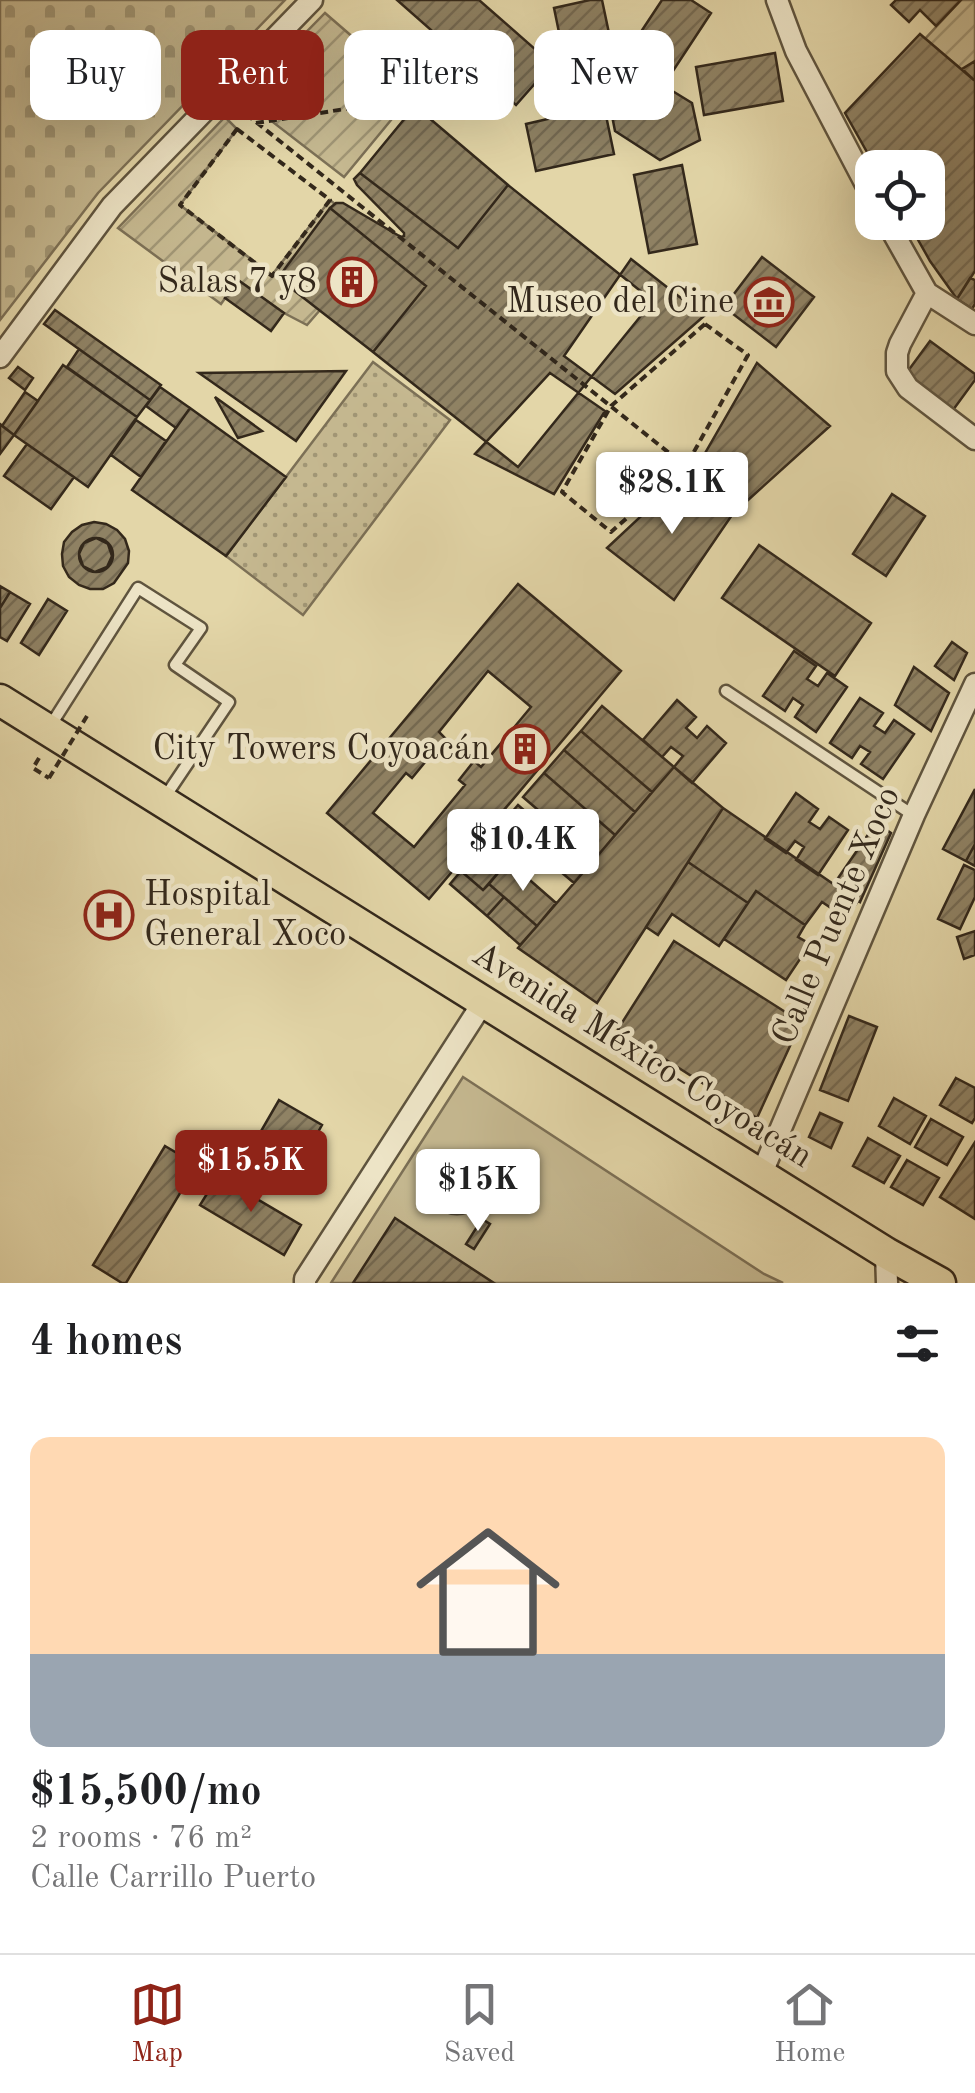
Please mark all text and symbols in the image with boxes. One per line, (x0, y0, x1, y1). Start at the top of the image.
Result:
chip: Buy (30, 30, 161, 120)
chip: Rent (181, 30, 324, 120)
chip: Filters (344, 30, 514, 120)
chip: New (534, 30, 674, 120)
map controls (855, 150, 945, 240)
button: locate (855, 150, 945, 240)
building icon: Salas 7 y8 (326, 256, 378, 308)
place label: Salas 7 y8 (157, 265, 317, 300)
museum icon: Museo del Cine (743, 276, 795, 328)
place label: Museo del Cine (506, 285, 734, 320)
pin: $28.1K (591, 452, 753, 537)
text: $28.1K (618, 468, 726, 500)
building icon: City Towers Coyoacán (499, 723, 551, 775)
place label: City Towers Coyoacán (152, 732, 490, 767)
street label: Calle Puente Xoco (767, 782, 907, 1050)
pin: $10.4K (442, 809, 604, 894)
text: $10.4K (469, 825, 577, 857)
place label: Hospital General Xoco (144, 878, 346, 953)
hospital icon: Hospital General Xoco (83, 889, 135, 941)
street label: Avenida México-Coyoacán (466, 937, 818, 1175)
pin: $15.5K (170, 1130, 332, 1215)
text: $15.5K (197, 1146, 305, 1178)
pin: $15K (419, 1149, 537, 1234)
text: $15K (438, 1165, 518, 1197)
icon: filters (890, 1316, 945, 1371)
text: 4 homes (30, 1322, 182, 1364)
icon: home (398, 1502, 578, 1682)
text: $15,500/mo (30, 1772, 262, 1814)
text: 2 rooms · 76 m² (30, 1823, 252, 1855)
text: Calle Carrillo Puerto (30, 1863, 316, 1895)
tab: Map (130, 1977, 185, 2072)
tab: Saved (444, 1977, 515, 2072)
tab: Home (774, 1977, 845, 2072)

